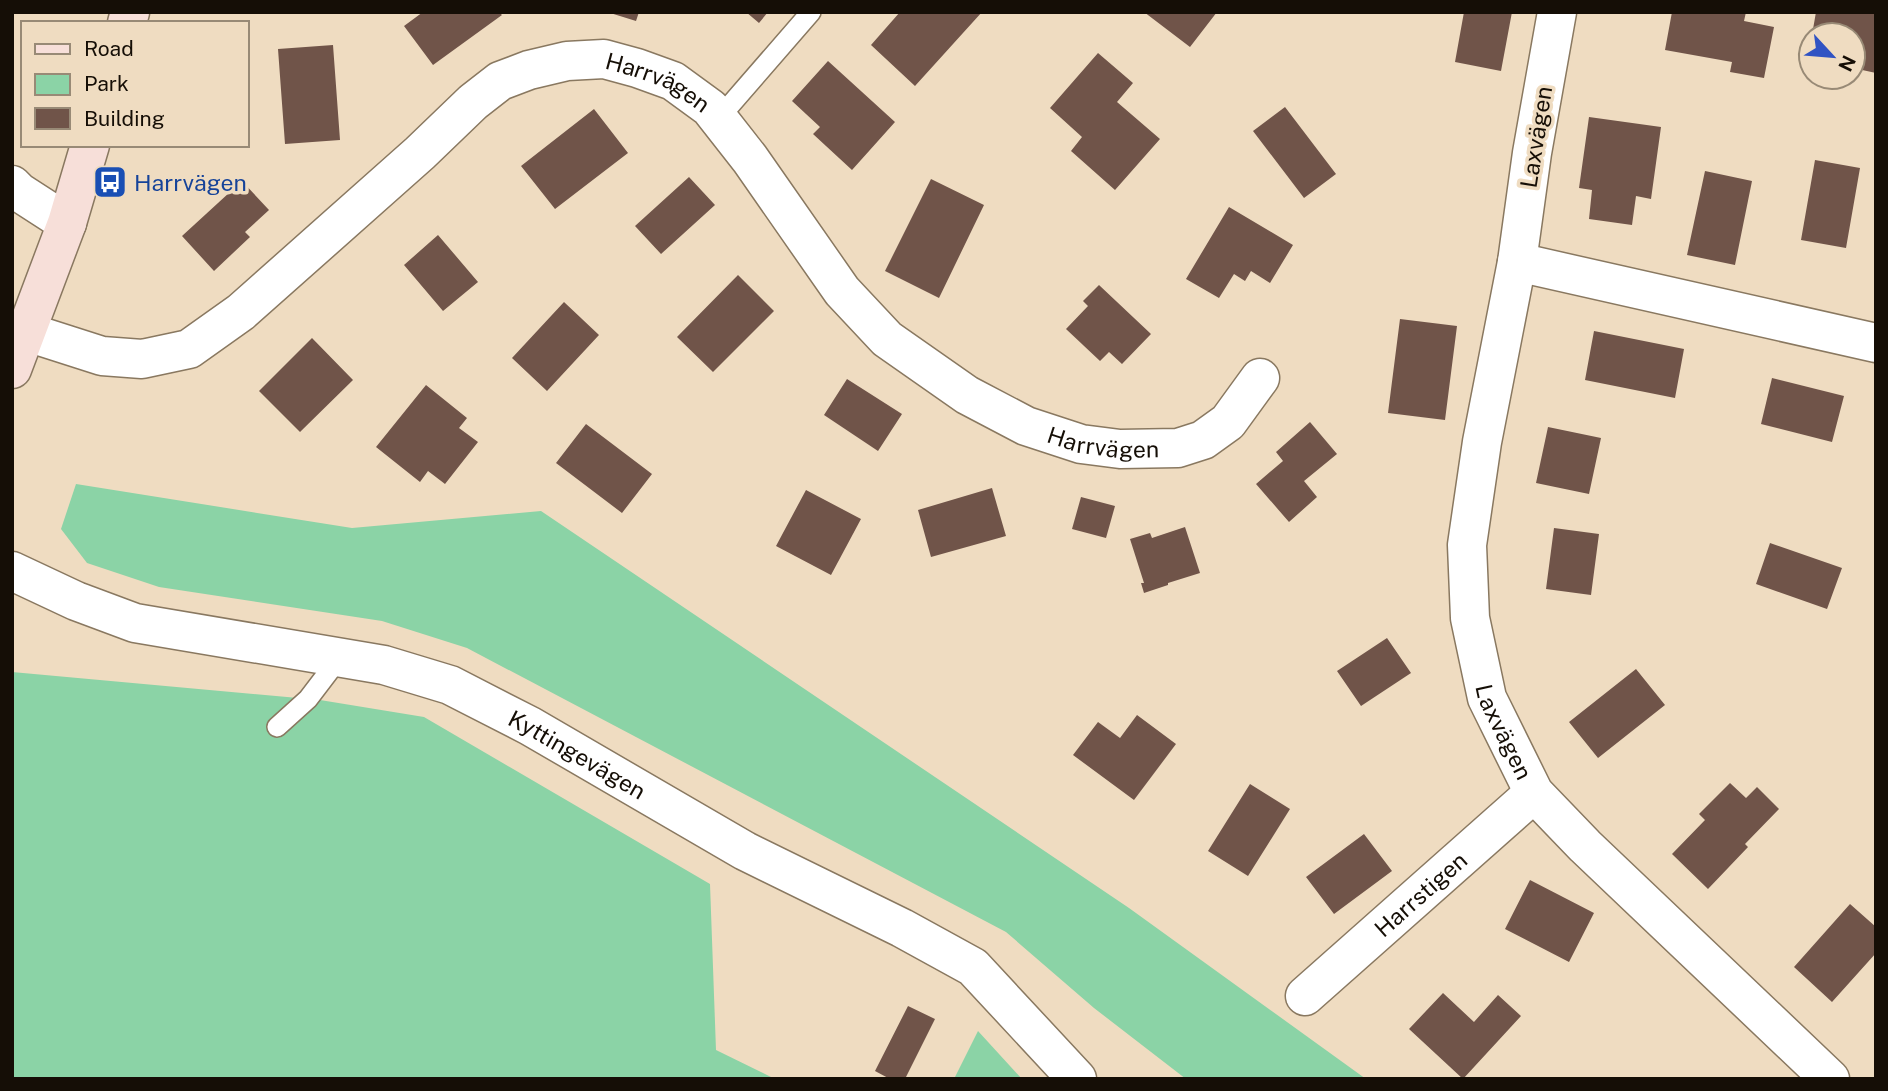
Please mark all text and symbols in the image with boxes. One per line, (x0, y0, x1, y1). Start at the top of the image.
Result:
legend (21, 21, 248, 147)
north arrow (1797, 21, 1867, 91)
text: Road (84, 36, 134, 61)
street label: Harrvägen (603, 47, 716, 117)
text: N (1834, 52, 1860, 75)
text: Park (84, 71, 129, 96)
street label: Laxvägen (1515, 84, 1557, 190)
text: Building (84, 106, 165, 131)
bus stop icon: Harrvägen (91, 163, 129, 201)
place label: Harrvägen (134, 169, 247, 196)
street label: Harrvägen (1044, 420, 1159, 463)
street label: Laxvägen (1471, 682, 1538, 784)
street label: Kyttingevägen (504, 704, 651, 804)
street label: Harrstigen (1368, 846, 1472, 942)

